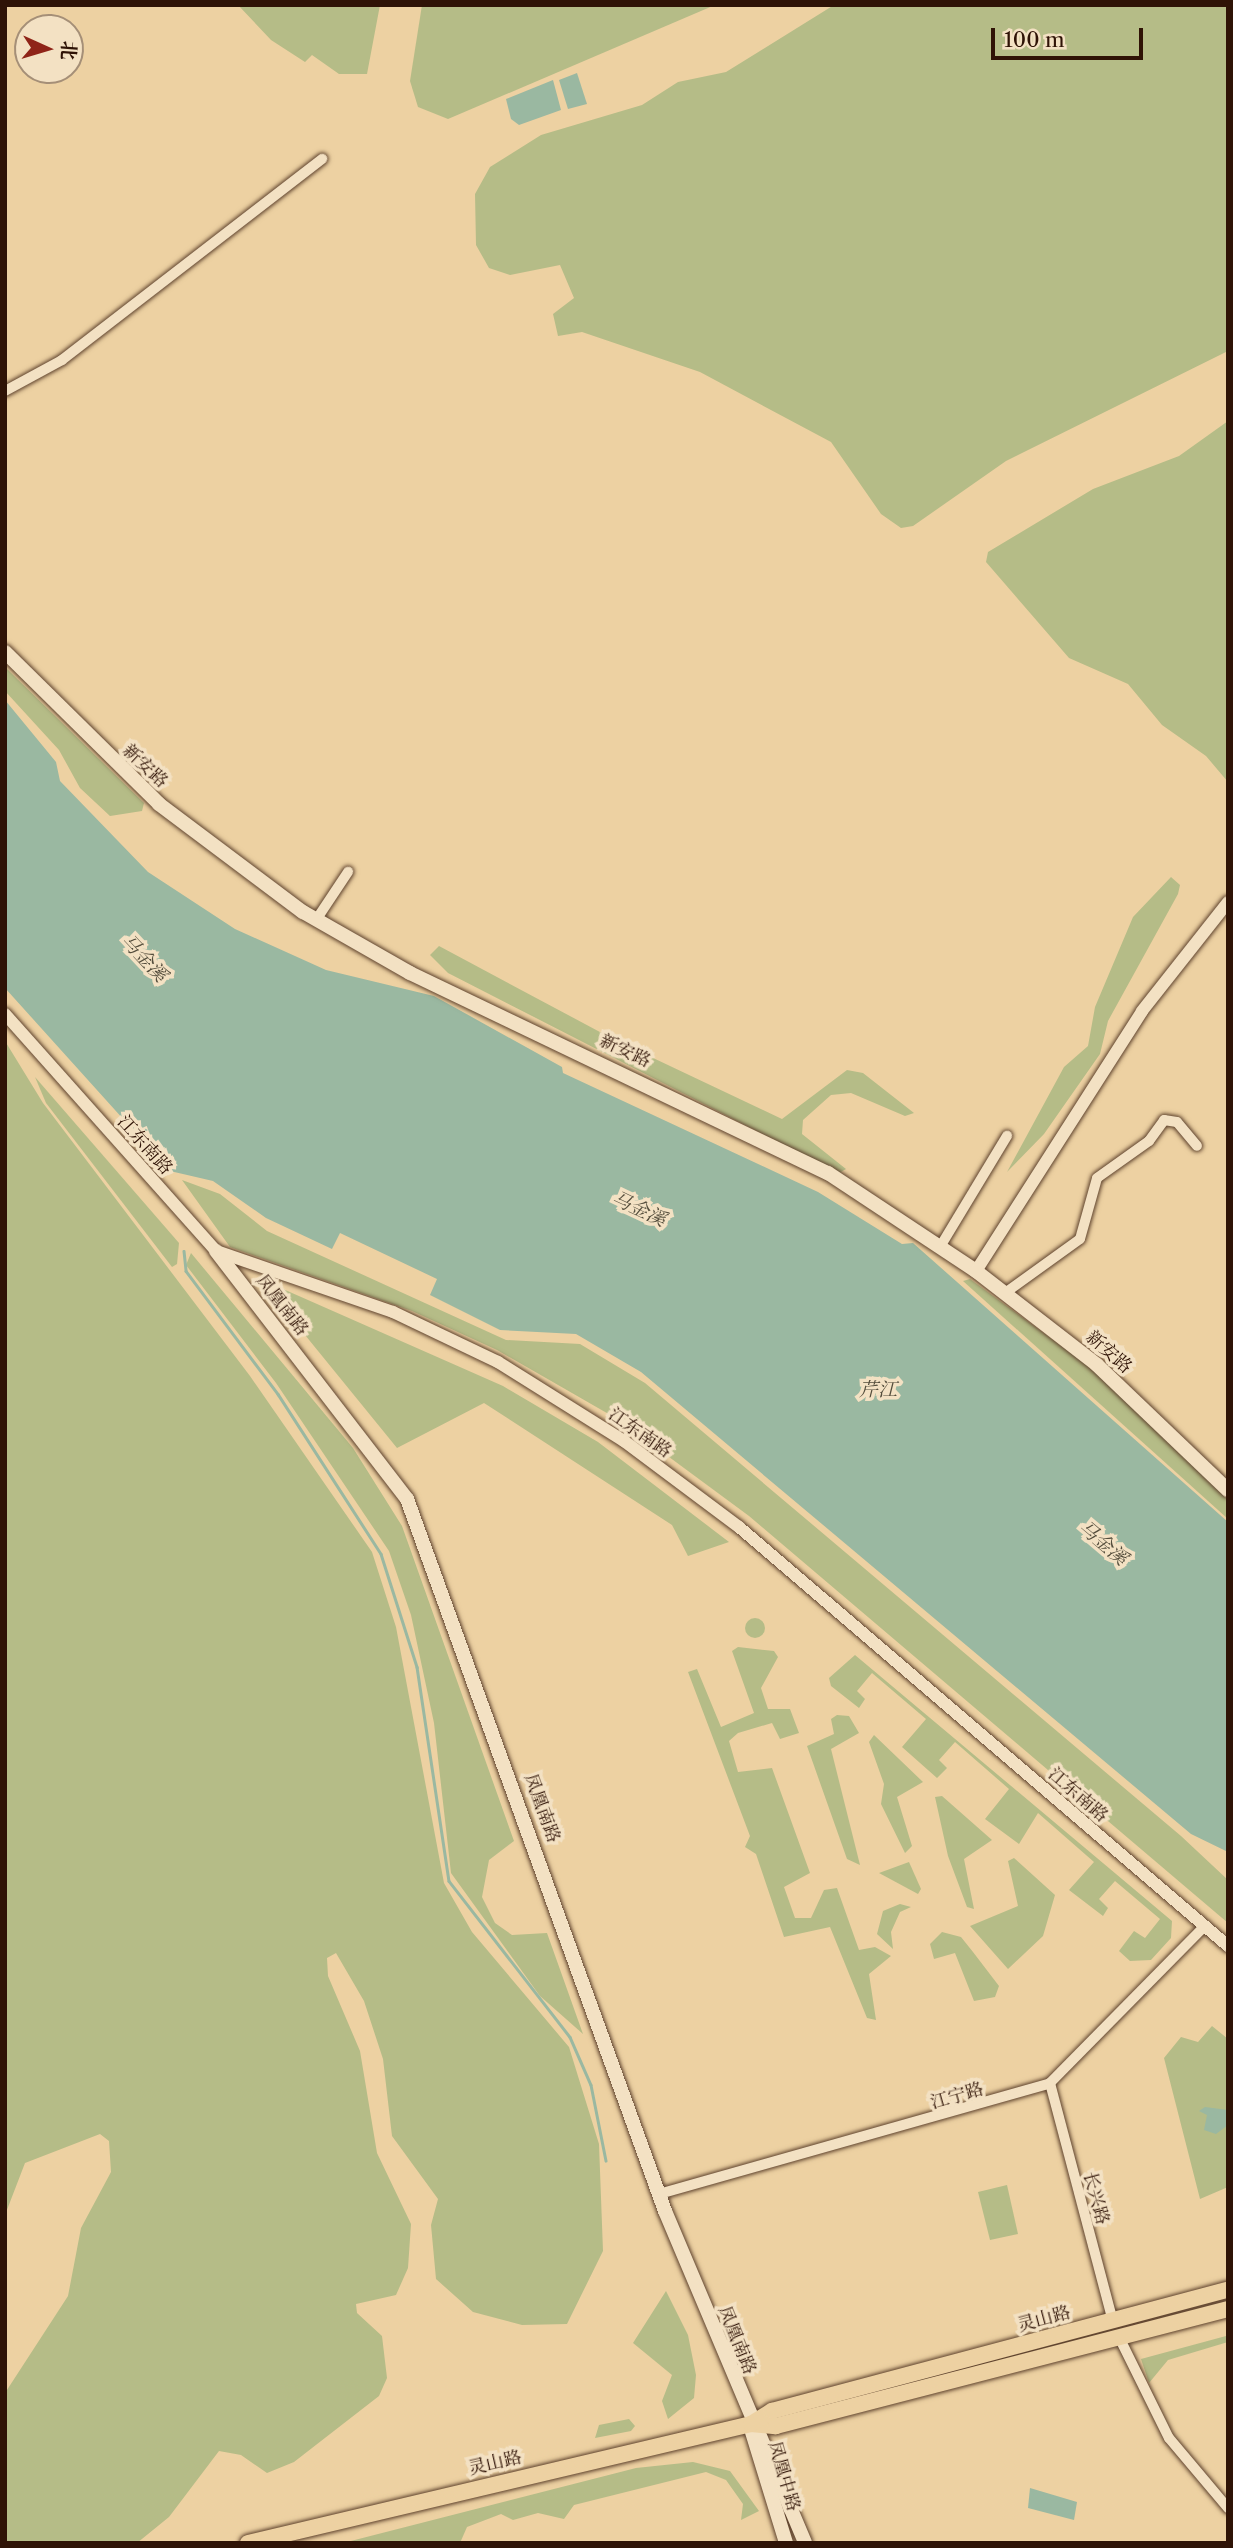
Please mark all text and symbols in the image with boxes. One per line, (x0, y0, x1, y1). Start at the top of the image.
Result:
north arrow (14, 14, 84, 84)
scale bar (995, 14, 1147, 58)
text: 100 m (1004, 27, 1065, 52)
text: 北 (56, 40, 81, 61)
street label: 新安路 (118, 740, 172, 792)
water label: 马金溪 (116, 929, 172, 987)
street label: 新安路 (596, 1030, 654, 1072)
street label: 江东南路 (113, 1111, 177, 1179)
water label: 马金溪 (608, 1187, 670, 1231)
street label: 凤凰南路 (251, 1270, 313, 1340)
street label: 新安路 (1082, 1326, 1136, 1378)
water label: 芹江 (859, 1379, 897, 1401)
street label: 江东南路 (604, 1404, 676, 1462)
water label: 马金溪 (1074, 1516, 1132, 1570)
street label: 江东南路 (1044, 1763, 1112, 1827)
street label: 凤凰南路 (520, 1770, 564, 1846)
street label: 江宁路 (928, 2078, 986, 2114)
street label: 长兴路 (1079, 2169, 1113, 2227)
street label: 灵山路 (1015, 2302, 1073, 2336)
street label: 凤凰南路 (714, 2303, 760, 2377)
street label: 凤凰中路 (764, 2438, 804, 2514)
street label: 灵山路 (466, 2446, 524, 2480)

